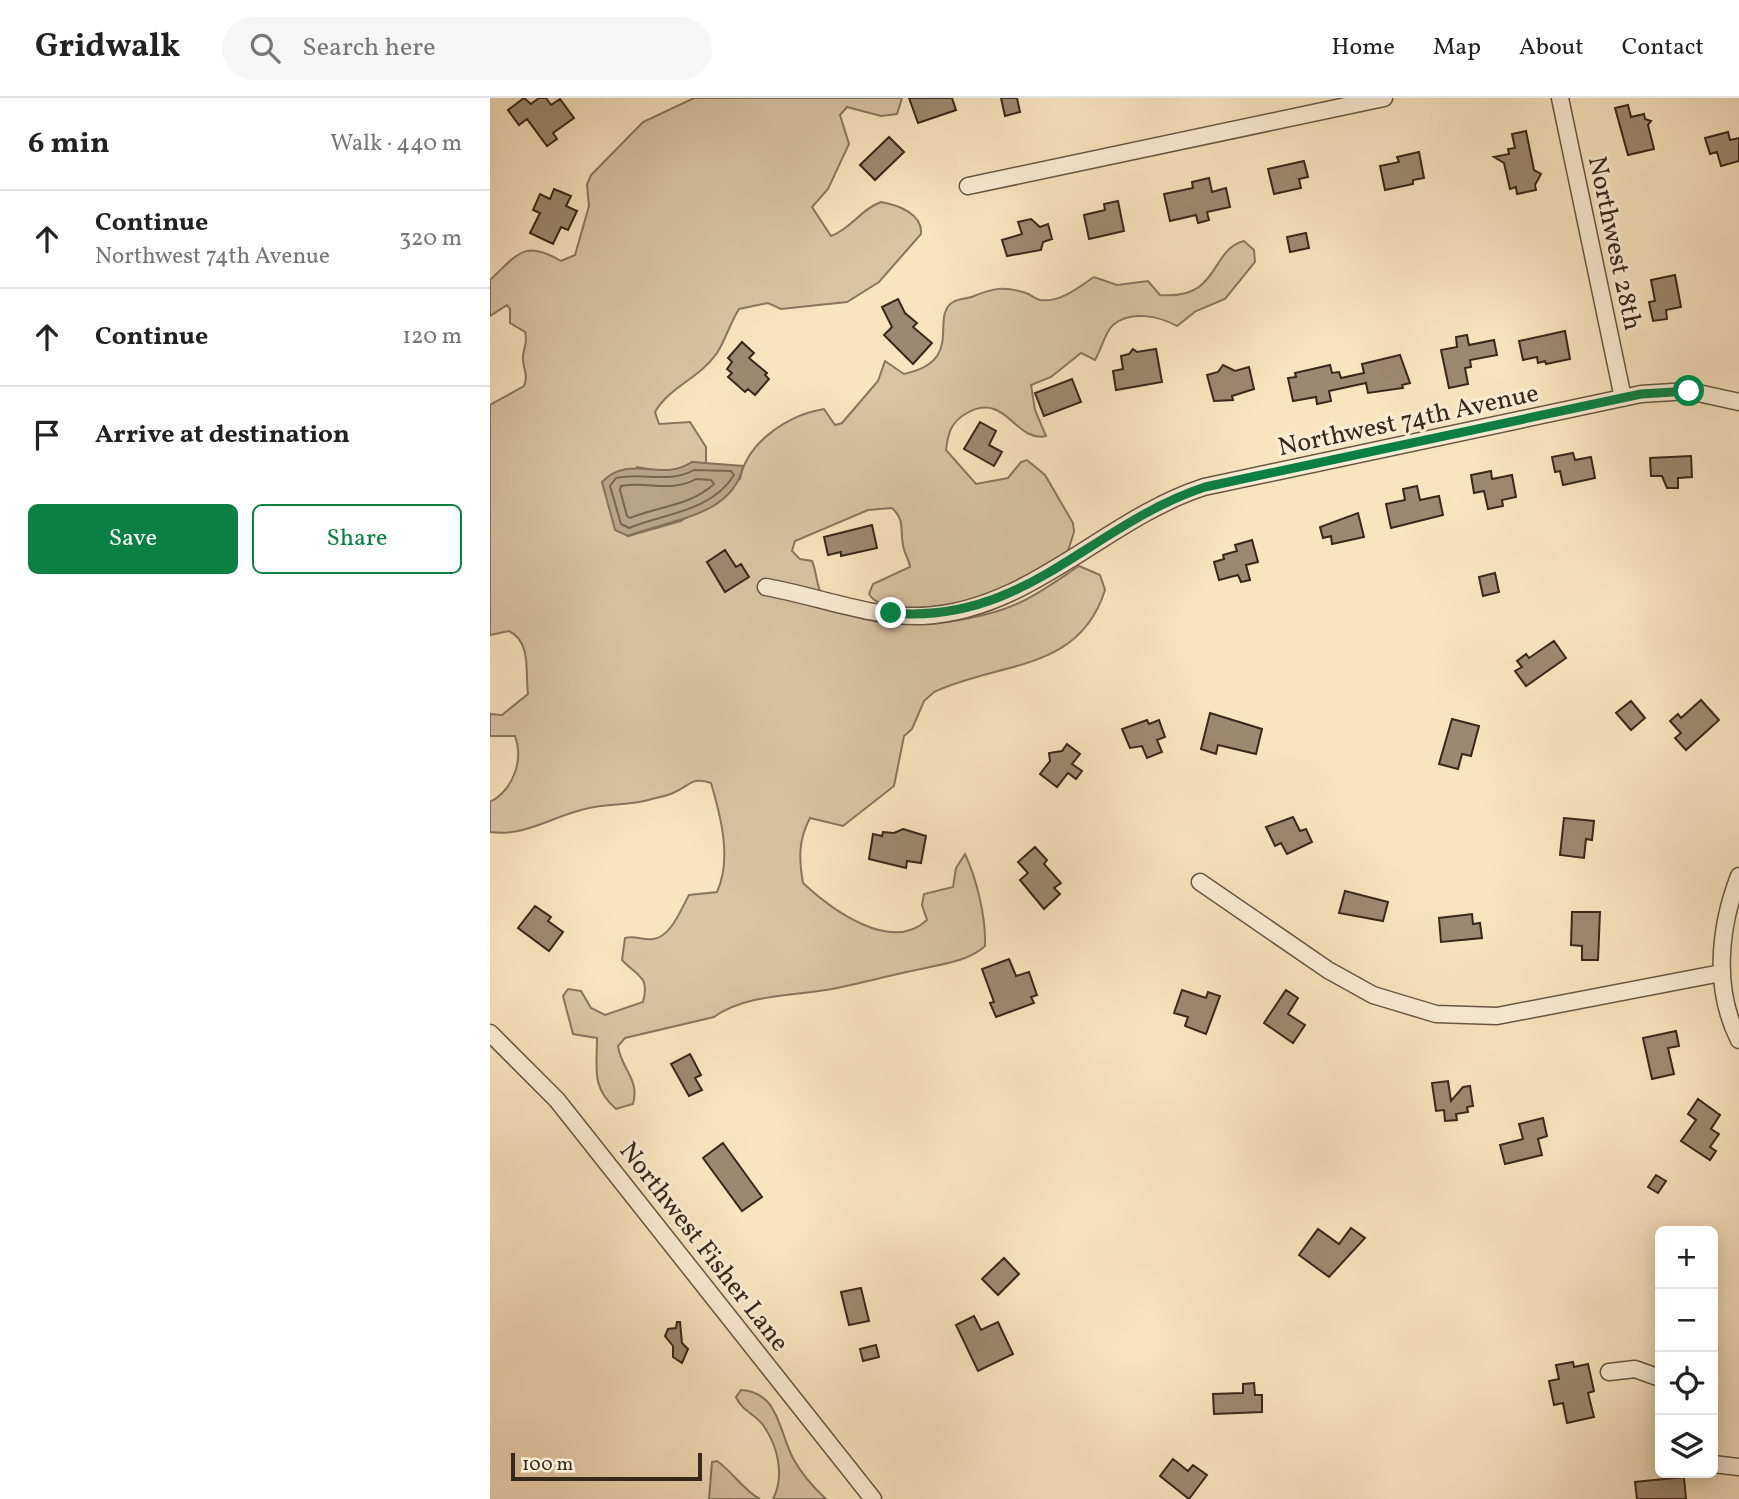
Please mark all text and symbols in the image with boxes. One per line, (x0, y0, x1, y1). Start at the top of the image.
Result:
search box (222, 17, 712, 80)
text: Gridwalk (35, 25, 180, 71)
icon: search (246, 29, 284, 67)
text: Search here (302, 30, 436, 66)
text: Home (1331, 31, 1395, 65)
text: Map (1433, 31, 1481, 65)
text: About (1519, 31, 1584, 65)
text: Contact (1622, 31, 1704, 65)
text: 6 min (28, 123, 110, 165)
text: Walk · 440 m (330, 128, 462, 160)
street label: Northwest 28th (1578, 153, 1650, 334)
text: Continue (95, 205, 208, 241)
icon: ahead (28, 220, 66, 258)
text: 320 m (399, 223, 462, 255)
text: Northwest 74th Avenue (95, 241, 330, 273)
icon: ahead (28, 318, 66, 356)
text: Continue (95, 319, 208, 355)
text: 120 m (402, 321, 462, 353)
route start (1673, 375, 1704, 406)
street label: Northwest 74th Avenue (1275, 376, 1542, 466)
icon: arrive (28, 416, 66, 454)
text: Arrive at destination (95, 417, 350, 453)
button: Save (28, 504, 238, 574)
button: Share (252, 504, 462, 574)
route end (875, 597, 906, 628)
street label: Northwest Fisher Lane (610, 1135, 797, 1360)
map controls (1655, 1226, 1718, 1478)
button: + (1655, 1226, 1718, 1289)
button: − (1655, 1289, 1718, 1352)
button: locate (1655, 1352, 1718, 1415)
button: layers (1655, 1415, 1718, 1478)
scale bar (511, 1450, 702, 1482)
text: 100 m (522, 1452, 573, 1478)

